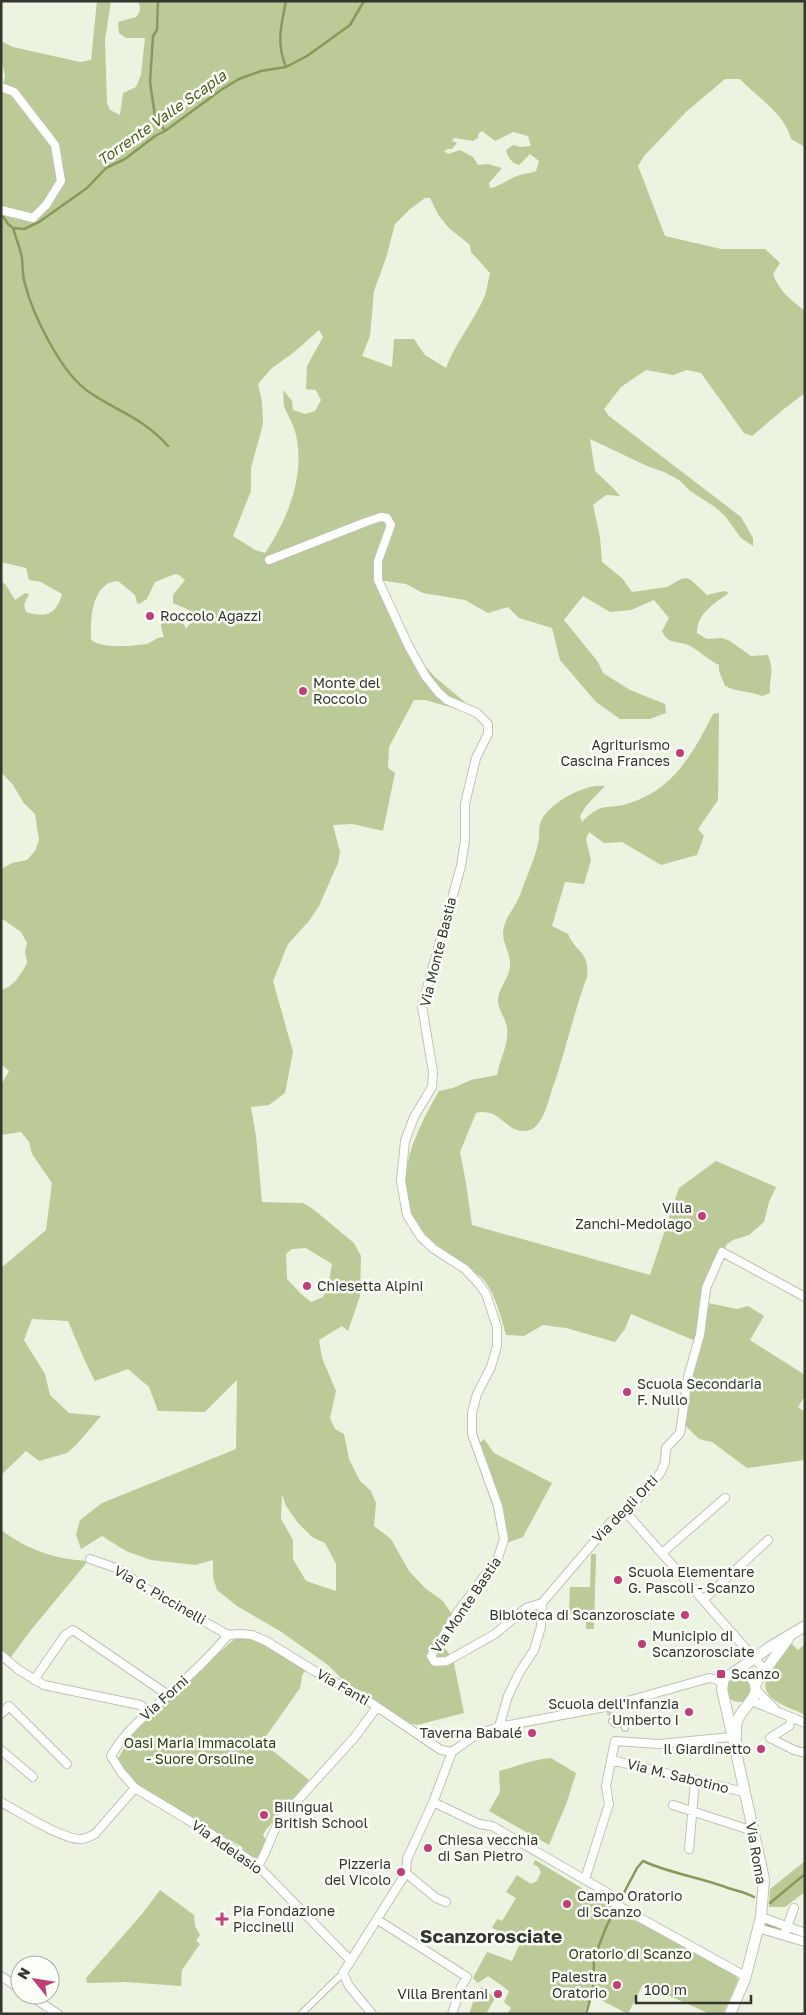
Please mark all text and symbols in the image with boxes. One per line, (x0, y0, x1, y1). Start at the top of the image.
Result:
water label: Torrente Valle Scapla (94, 66, 230, 168)
place label: Roccolo Agazzi (160, 607, 262, 624)
marker: Roccolo Agazzi (144, 610, 156, 622)
place label: Monte del Roccolo (313, 674, 380, 707)
marker: Monte del Roccolo (297, 685, 309, 697)
place label: Agriturismo Cascina Frances (560, 736, 670, 769)
marker: Agriturismo Cascina Frances (674, 747, 686, 759)
street label: Via Monte Bastia (416, 895, 459, 1009)
place label: Villa Zanchi-Medolago (575, 1199, 692, 1232)
marker: Villa Zanchi-Medolago (696, 1210, 708, 1222)
place label: Chiesetta Alpini (317, 1277, 423, 1294)
marker: Chiesetta Alpini (301, 1280, 313, 1292)
place label: Scuola Secondaria F. Nullo (637, 1375, 762, 1408)
marker: Scuola Secondaria F. Nullo (621, 1386, 633, 1398)
street label: Via degli Orti (588, 1471, 661, 1546)
street label: Via Monte Bastia (427, 1553, 504, 1656)
street label: Via G. Piccinelli (111, 1561, 209, 1628)
place label: Scuola Elementare G. Pascoli - Scanzo (628, 1563, 755, 1596)
marker: Scuola Elementare G. Pascoli - Scanzo (612, 1574, 624, 1586)
place label: Bibloteca di Scanzorosciate (489, 1606, 675, 1623)
marker: Bibloteca di Scanzorosciate (679, 1609, 691, 1621)
place label: Municipio di Scanzorosciate (652, 1627, 755, 1660)
marker: Municipio di Scanzorosciate (636, 1638, 648, 1650)
street label: Via Fanti (314, 1665, 373, 1709)
place label: Scanzo (731, 1665, 780, 1682)
marker: Scanzo (715, 1668, 727, 1680)
street label: Via Forni (136, 1672, 191, 1724)
place label: Scuola dell'Infanzia Umberto I (548, 1695, 679, 1728)
marker: Scuola dell'Infanzia Umberto I (683, 1706, 695, 1718)
place label: Taverna Babalé (420, 1724, 522, 1741)
marker: Taverna Babalé (526, 1727, 538, 1739)
park label: Oasi Maria Immacolata - Suore Orsoline (124, 1734, 276, 1767)
place label: Il Giardinetto (663, 1740, 751, 1757)
marker: Il Giardinetto (755, 1743, 767, 1755)
street label: Via M. Sabotino (625, 1755, 731, 1796)
place label: Bilingual British School (274, 1798, 368, 1831)
marker: Bilingual British School (258, 1809, 270, 1821)
street label: Via Adelasio (189, 1816, 266, 1877)
street label: Via Roma (743, 1821, 770, 1885)
place label: Chiesa vecchia di San Pietro (438, 1831, 538, 1864)
marker: Chiesa vecchia di San Pietro (422, 1842, 434, 1854)
place label: Pizzeria del Vicolo (324, 1855, 391, 1888)
marker: Pizzeria del Vicolo (395, 1866, 407, 1878)
place label: Campo Oratorio di Scanzo (577, 1887, 682, 1920)
marker: Campo Oratorio di Scanzo (561, 1898, 573, 1910)
place label: Pia Fondazione Piccinelli (233, 1902, 335, 1935)
marker: Pia Fondazione Piccinelli (215, 1912, 229, 1926)
district label: Scanzorosciate (420, 1924, 562, 1947)
park label: Oratorio di Scanzo (568, 1945, 692, 1962)
north arrow (10, 1955, 60, 2005)
text: N (13, 1964, 33, 1982)
place label: Palestra Oratorio (551, 1968, 607, 2001)
scale bar (636, 1972, 751, 2004)
marker: Palestra Oratorio (611, 1979, 623, 1991)
text: 100 m (644, 1980, 687, 1998)
place label: Villa Brentani (397, 1985, 488, 2002)
marker: Villa Brentani (492, 1988, 504, 2000)

